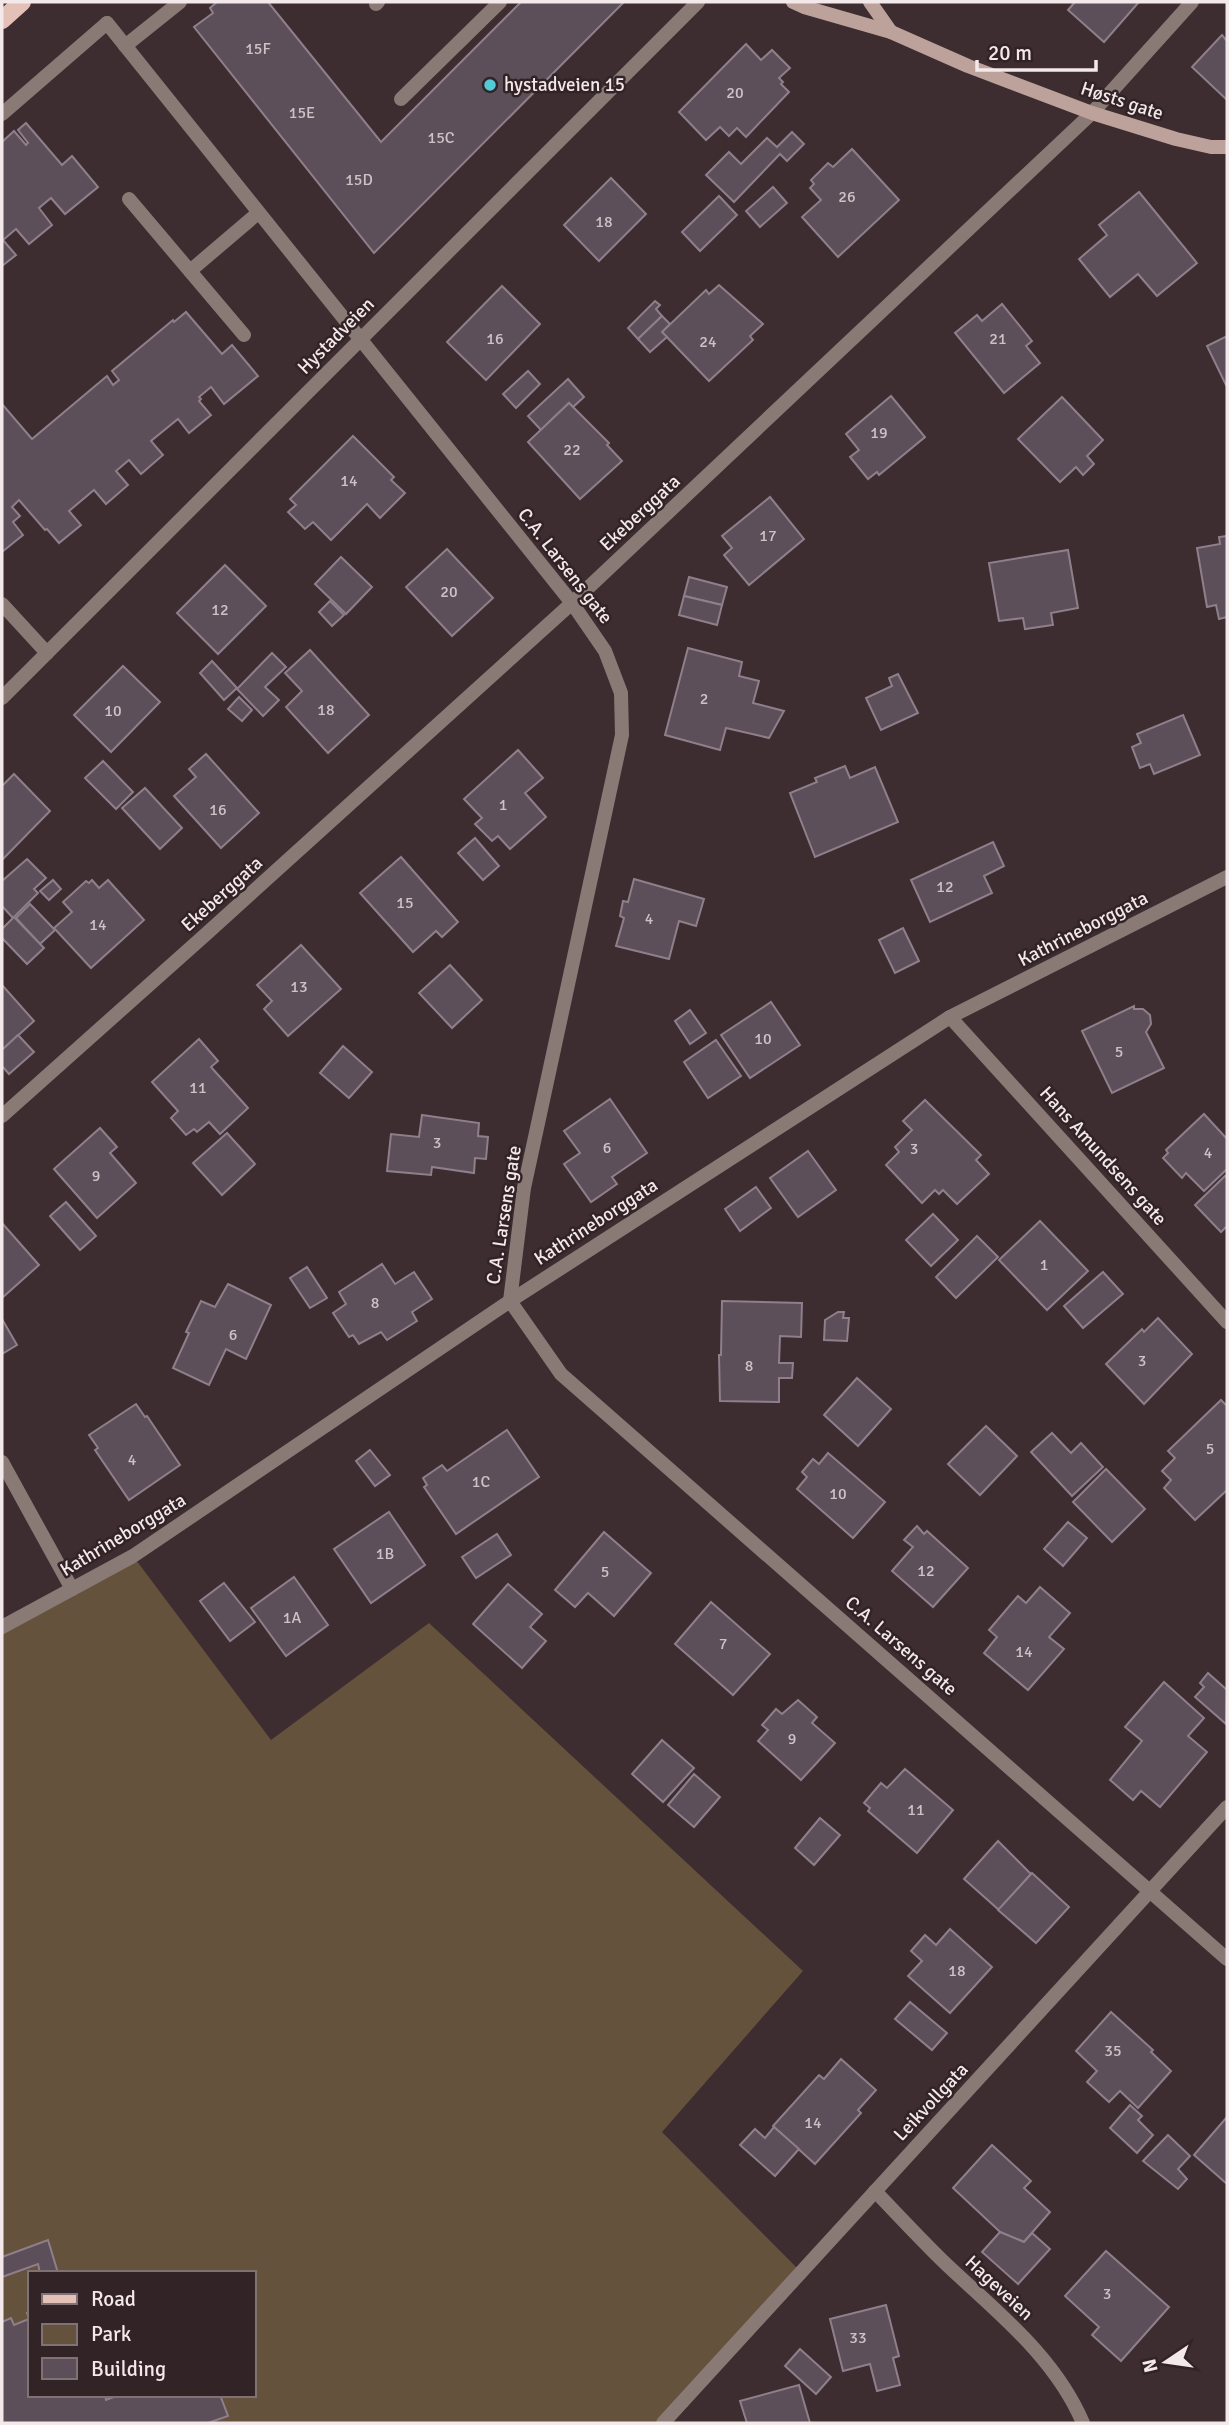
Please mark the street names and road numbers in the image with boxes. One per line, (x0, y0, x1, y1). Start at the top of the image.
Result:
street label: Høsts gate (1078, 76, 1166, 126)
street label: Hystadveien (292, 292, 380, 380)
street label: Ekeberggata (595, 470, 685, 556)
street label: C.A. Larsens gate (512, 503, 618, 629)
street label: Ekeberggata (176, 851, 268, 937)
street label: Kathrineborggata (1014, 886, 1152, 972)
street label: Hans Amundsens gate (1034, 1081, 1172, 1231)
street label: C.A. Larsens gate (481, 1144, 527, 1286)
street label: Kathrineborggata (530, 1173, 662, 1271)
street label: Kathrineborggata (56, 1488, 190, 1582)
street label: C.A. Larsens gate (840, 1591, 962, 1701)
street label: Leikvollgata (889, 2058, 973, 2146)
street label: Hageveien (960, 2250, 1038, 2326)

